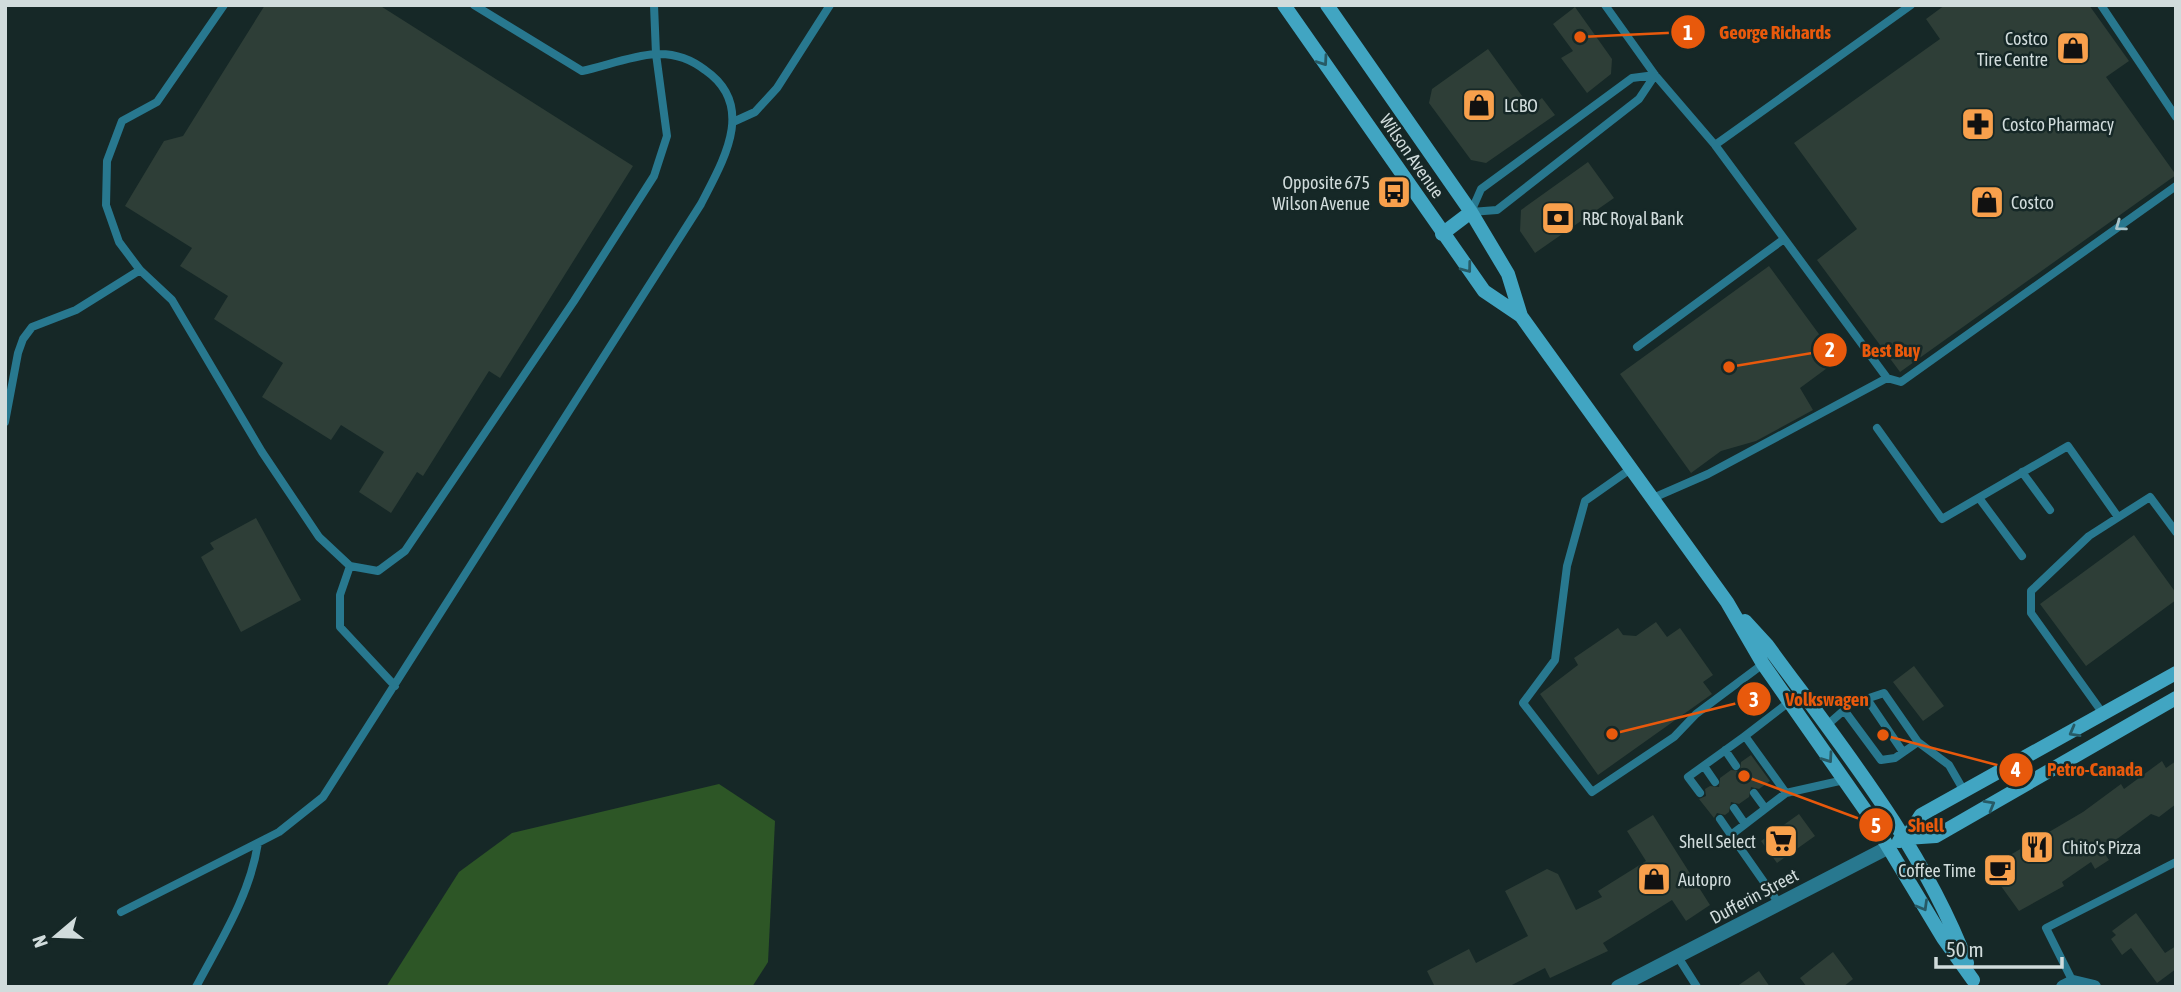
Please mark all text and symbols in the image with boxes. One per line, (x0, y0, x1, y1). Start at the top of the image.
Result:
callout: George Richards (1670, 12, 1845, 52)
text: 1 (1683, 20, 1693, 44)
text: George Richards (1719, 21, 1831, 43)
place label: Costco Tire Centre (1977, 28, 2048, 70)
shop icon: Costco Tire Centre (2054, 29, 2092, 67)
one-way arrow (1315, 54, 1328, 67)
shop icon: LCBO (1460, 86, 1498, 124)
place label: LCBO (1504, 95, 1538, 116)
pharmacy icon: Costco Pharmacy (1959, 105, 1997, 143)
street label: Wilson Avenue (1375, 110, 1449, 202)
place label: Costco Pharmacy (2002, 114, 2114, 135)
place label: Opposite 675 Wilson Avenue (1272, 172, 1370, 214)
bus stop icon: Opposite 675 Wilson Avenue (1375, 173, 1413, 211)
shop icon: Costco (1968, 183, 2006, 221)
place label: Costco (2011, 192, 2054, 213)
bank icon: RBC Royal Bank (1539, 199, 1577, 237)
place label: RBC Royal Bank (1582, 208, 1684, 229)
one-way arrow (2115, 218, 2128, 230)
one-way arrow (1458, 261, 1471, 273)
callout: Best Buy (1813, 330, 1934, 370)
text: 2 (1825, 337, 1835, 361)
text: Best Buy (1862, 339, 1920, 361)
callout: Volkswagen (1736, 679, 1883, 719)
text: 3 (1749, 687, 1759, 711)
text: Volkswagen (1784, 688, 1869, 710)
one-way arrow (2069, 723, 2081, 737)
one-way arrow (1820, 750, 1832, 763)
callout: Petro-Canada (1998, 750, 2157, 790)
text: 4 (2010, 757, 2021, 781)
text: Petro-Canada (2047, 758, 2143, 780)
one-way arrow (1983, 800, 1995, 813)
callout: Shell (1859, 805, 1958, 845)
text: 5 (1871, 813, 1881, 837)
text: Shell (1908, 814, 1945, 836)
supermarket icon: Shell Select (1762, 822, 1800, 860)
restaurant icon: Chito's Pizza (2018, 828, 2056, 866)
place label: Shell Select (1679, 831, 1756, 852)
place label: Chito's Pizza (2062, 837, 2141, 858)
cafe icon: Coffee Time (1981, 851, 2019, 889)
shop icon: Autopro (1635, 860, 1673, 898)
place label: Coffee Time (1898, 860, 1976, 881)
street label: Dufferin Street (1706, 864, 1802, 928)
place label: Autopro (1678, 869, 1731, 890)
one-way arrow (1915, 899, 1928, 911)
north arrow (21, 901, 91, 971)
scale bar (1936, 926, 2062, 970)
text: N (28, 933, 52, 950)
text: 50 m (1946, 937, 1984, 961)

